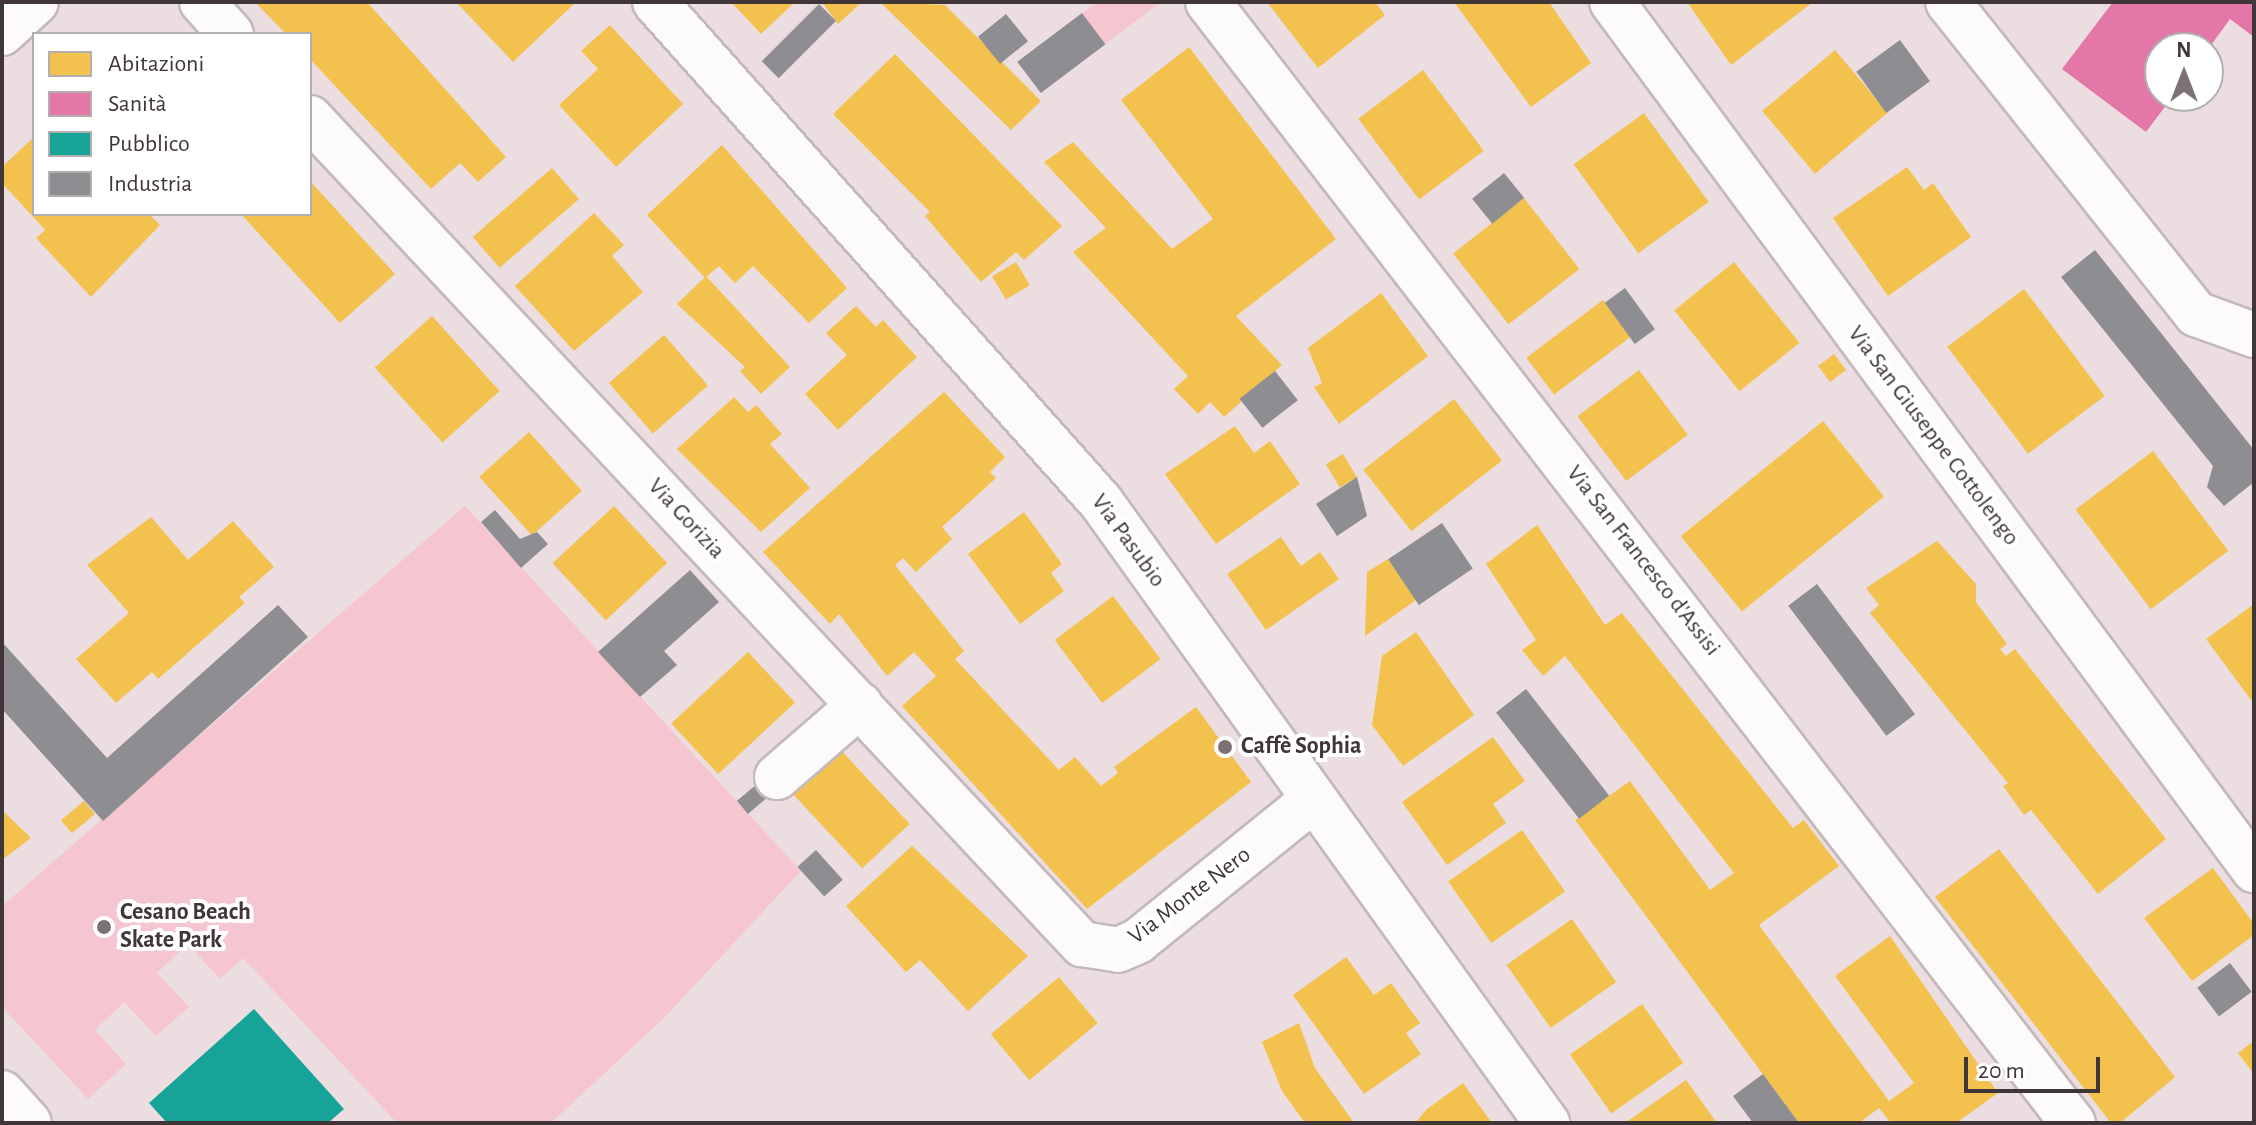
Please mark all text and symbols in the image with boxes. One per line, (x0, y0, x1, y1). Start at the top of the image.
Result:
legend (32, 32, 312, 216)
north arrow (2144, 32, 2224, 112)
text: N (2176, 39, 2192, 61)
text: Abitazioni (108, 52, 204, 76)
text: Sanità (108, 92, 167, 116)
text: Pubblico (108, 132, 190, 156)
text: Industria (108, 172, 192, 196)
street label: Via San Giuseppe Cottolengo (1841, 320, 2025, 552)
street label: Via San Francesco d'Assisi (1560, 460, 1726, 662)
street label: Via Gorizia (641, 473, 731, 565)
street label: Via Pasubio (1084, 489, 1172, 593)
place label: Caffè Sophia (1241, 733, 1362, 761)
marker: Caffè Sophia (1216, 738, 1234, 756)
street label: Via Monte Nero (1123, 841, 1257, 951)
place label: Cesano Beach Skate Park (120, 899, 251, 955)
marker: Cesano Beach Skate Park (95, 918, 113, 936)
scale bar (1968, 1041, 2104, 1091)
text: 20 m (1978, 1059, 2025, 1083)

